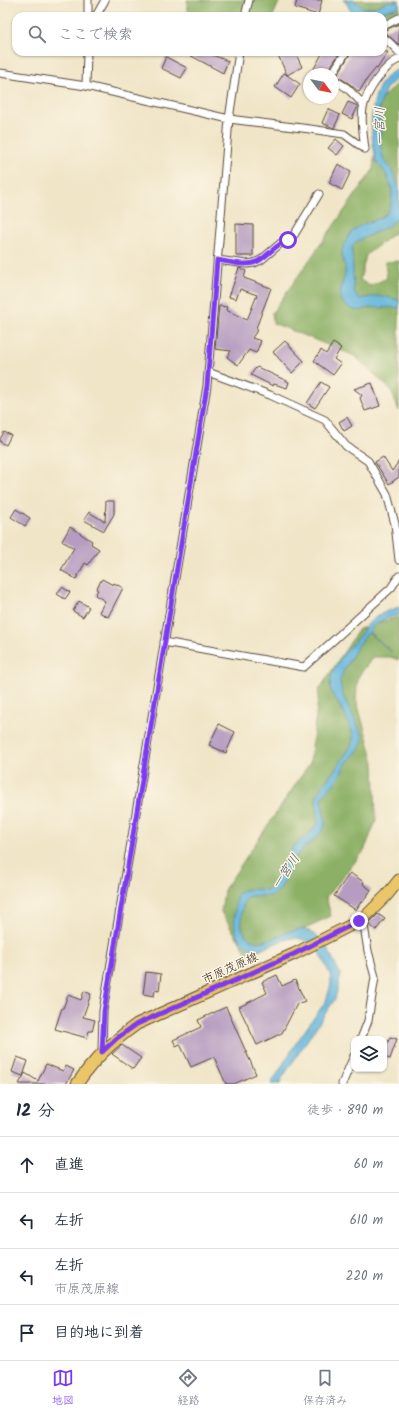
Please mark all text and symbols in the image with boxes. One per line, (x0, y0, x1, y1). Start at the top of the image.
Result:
search box (12, 12, 387, 56)
icon: search (26, 23, 48, 45)
text: ここで検索 (58, 23, 133, 47)
north arrow (303, 68, 339, 104)
water label: 一宮川 (370, 106, 391, 146)
route start (279, 231, 297, 249)
water label: 一宮川 (267, 850, 306, 894)
route end (350, 912, 368, 930)
street label: 市原茂原線 (199, 948, 261, 989)
map controls (351, 1036, 387, 1072)
button: layers (351, 1036, 387, 1072)
text: 12 分 (16, 1098, 55, 1125)
text: 徒歩 · 890 m (307, 1100, 383, 1121)
text: 直進 (54, 1153, 84, 1177)
icon: ahead (16, 1154, 38, 1176)
text: 60 m (354, 1154, 383, 1175)
text: 左折 (54, 1209, 84, 1233)
icon: left (16, 1210, 38, 1232)
text: 610 m (350, 1210, 383, 1231)
text: 左折 (54, 1254, 84, 1278)
icon: left (16, 1266, 38, 1288)
text: 220 m (346, 1266, 383, 1287)
text: 市原茂原線 (54, 1279, 119, 1300)
text: 目的地に到着 (54, 1321, 144, 1345)
icon: arrive (16, 1322, 38, 1344)
tab: 地図 (52, 1367, 74, 1410)
tab: 経路 (177, 1367, 199, 1410)
tab: 保存済み (303, 1367, 347, 1410)

